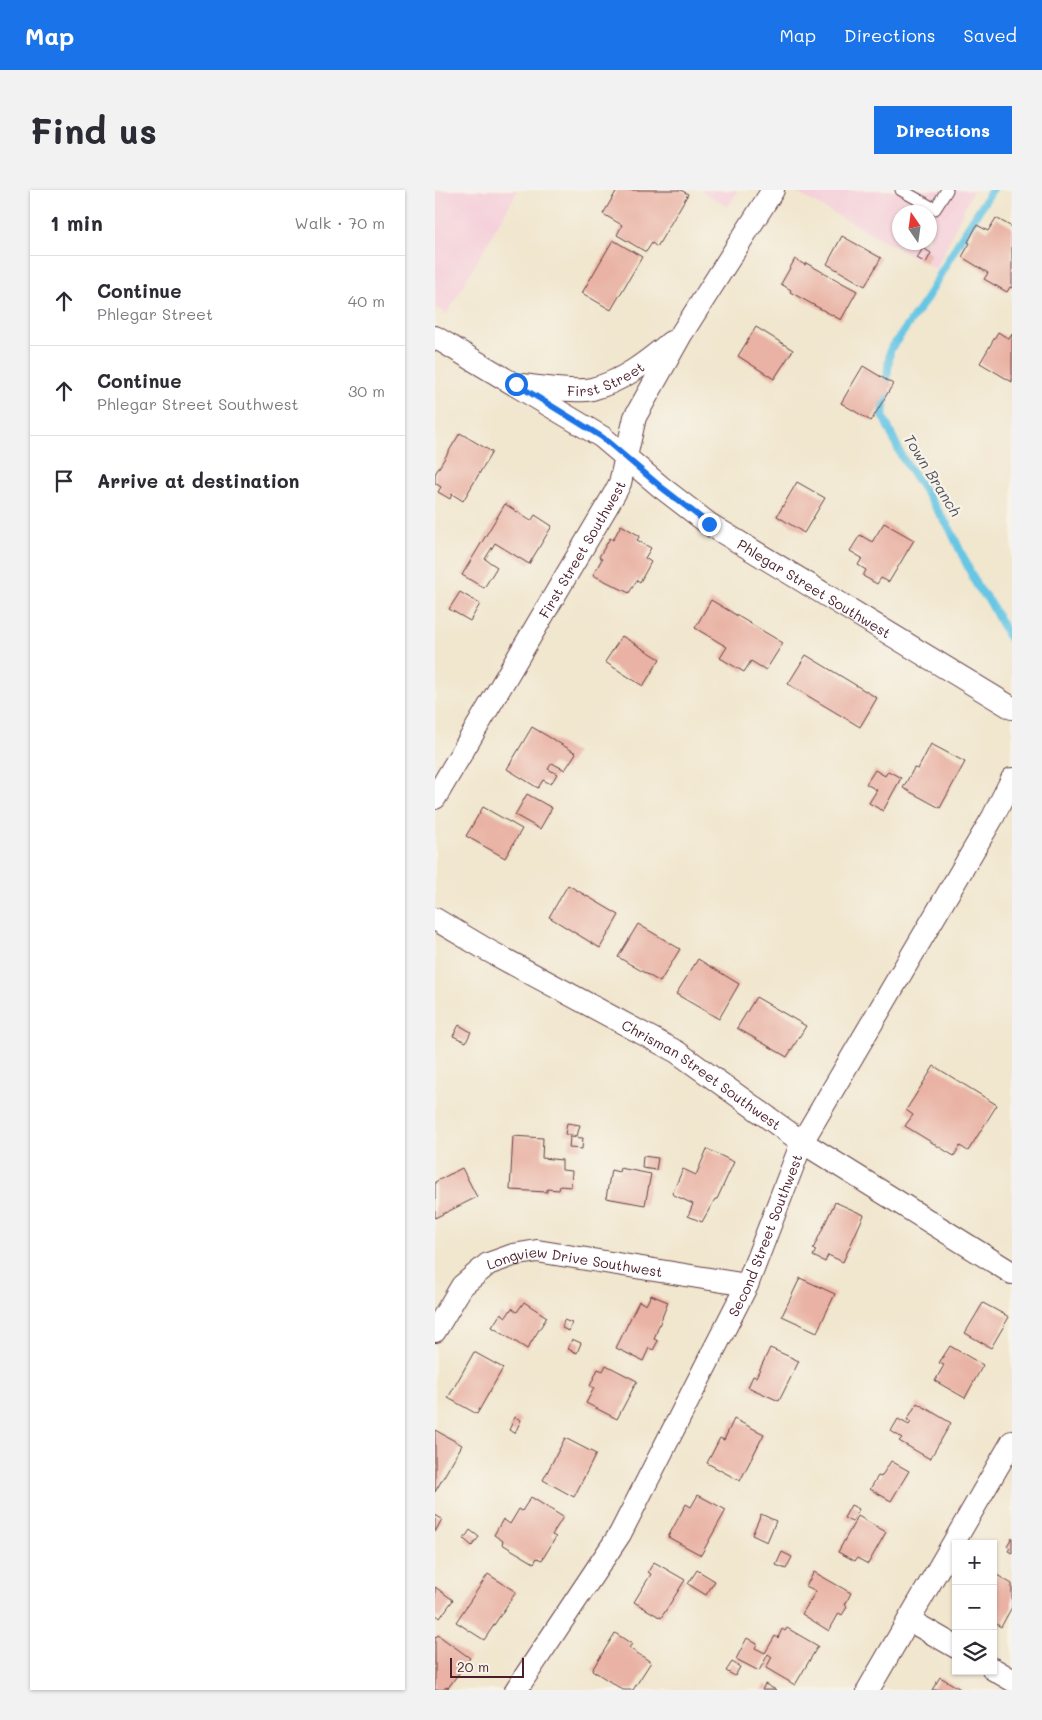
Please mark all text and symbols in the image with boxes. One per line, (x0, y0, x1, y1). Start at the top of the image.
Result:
text: Map (25, 20, 74, 51)
text: Map (779, 23, 816, 47)
text: Directions (844, 23, 936, 47)
text: Saved (964, 23, 1017, 47)
button: Directions (874, 106, 1012, 154)
text: Find us (30, 107, 157, 153)
north arrow (892, 205, 937, 250)
text: 1 min (50, 209, 103, 236)
text: Walk · 70 m (295, 212, 385, 233)
text: Continue (97, 278, 182, 303)
icon: ahead (50, 287, 78, 315)
text: 40 m (348, 290, 385, 311)
text: Phlegar Street (97, 303, 213, 324)
street label: First Street (567, 357, 648, 400)
text: Continue (97, 368, 182, 393)
route start (505, 373, 528, 396)
icon: ahead (50, 377, 78, 405)
text: 30 m (348, 380, 385, 401)
text: Phlegar Street Southwest (97, 393, 299, 414)
water label: Town Branch (900, 430, 966, 520)
icon: arrive (50, 467, 78, 495)
text: Arrive at destination (97, 468, 300, 493)
street label: First Street Southwest (534, 477, 629, 621)
route end (698, 513, 721, 536)
street label: Phlegar Street Southwest (734, 534, 895, 642)
street label: Chrisman Street Southwest (619, 1015, 785, 1134)
street label: Second Street Southwest (723, 1151, 806, 1320)
street label: Longview Drive Southwest (484, 1242, 664, 1281)
map controls (952, 1540, 997, 1675)
button: + (952, 1540, 997, 1585)
button: − (952, 1585, 997, 1630)
button: layers (952, 1630, 997, 1675)
scale bar (450, 1655, 524, 1678)
text: 20 m (457, 1657, 489, 1676)

